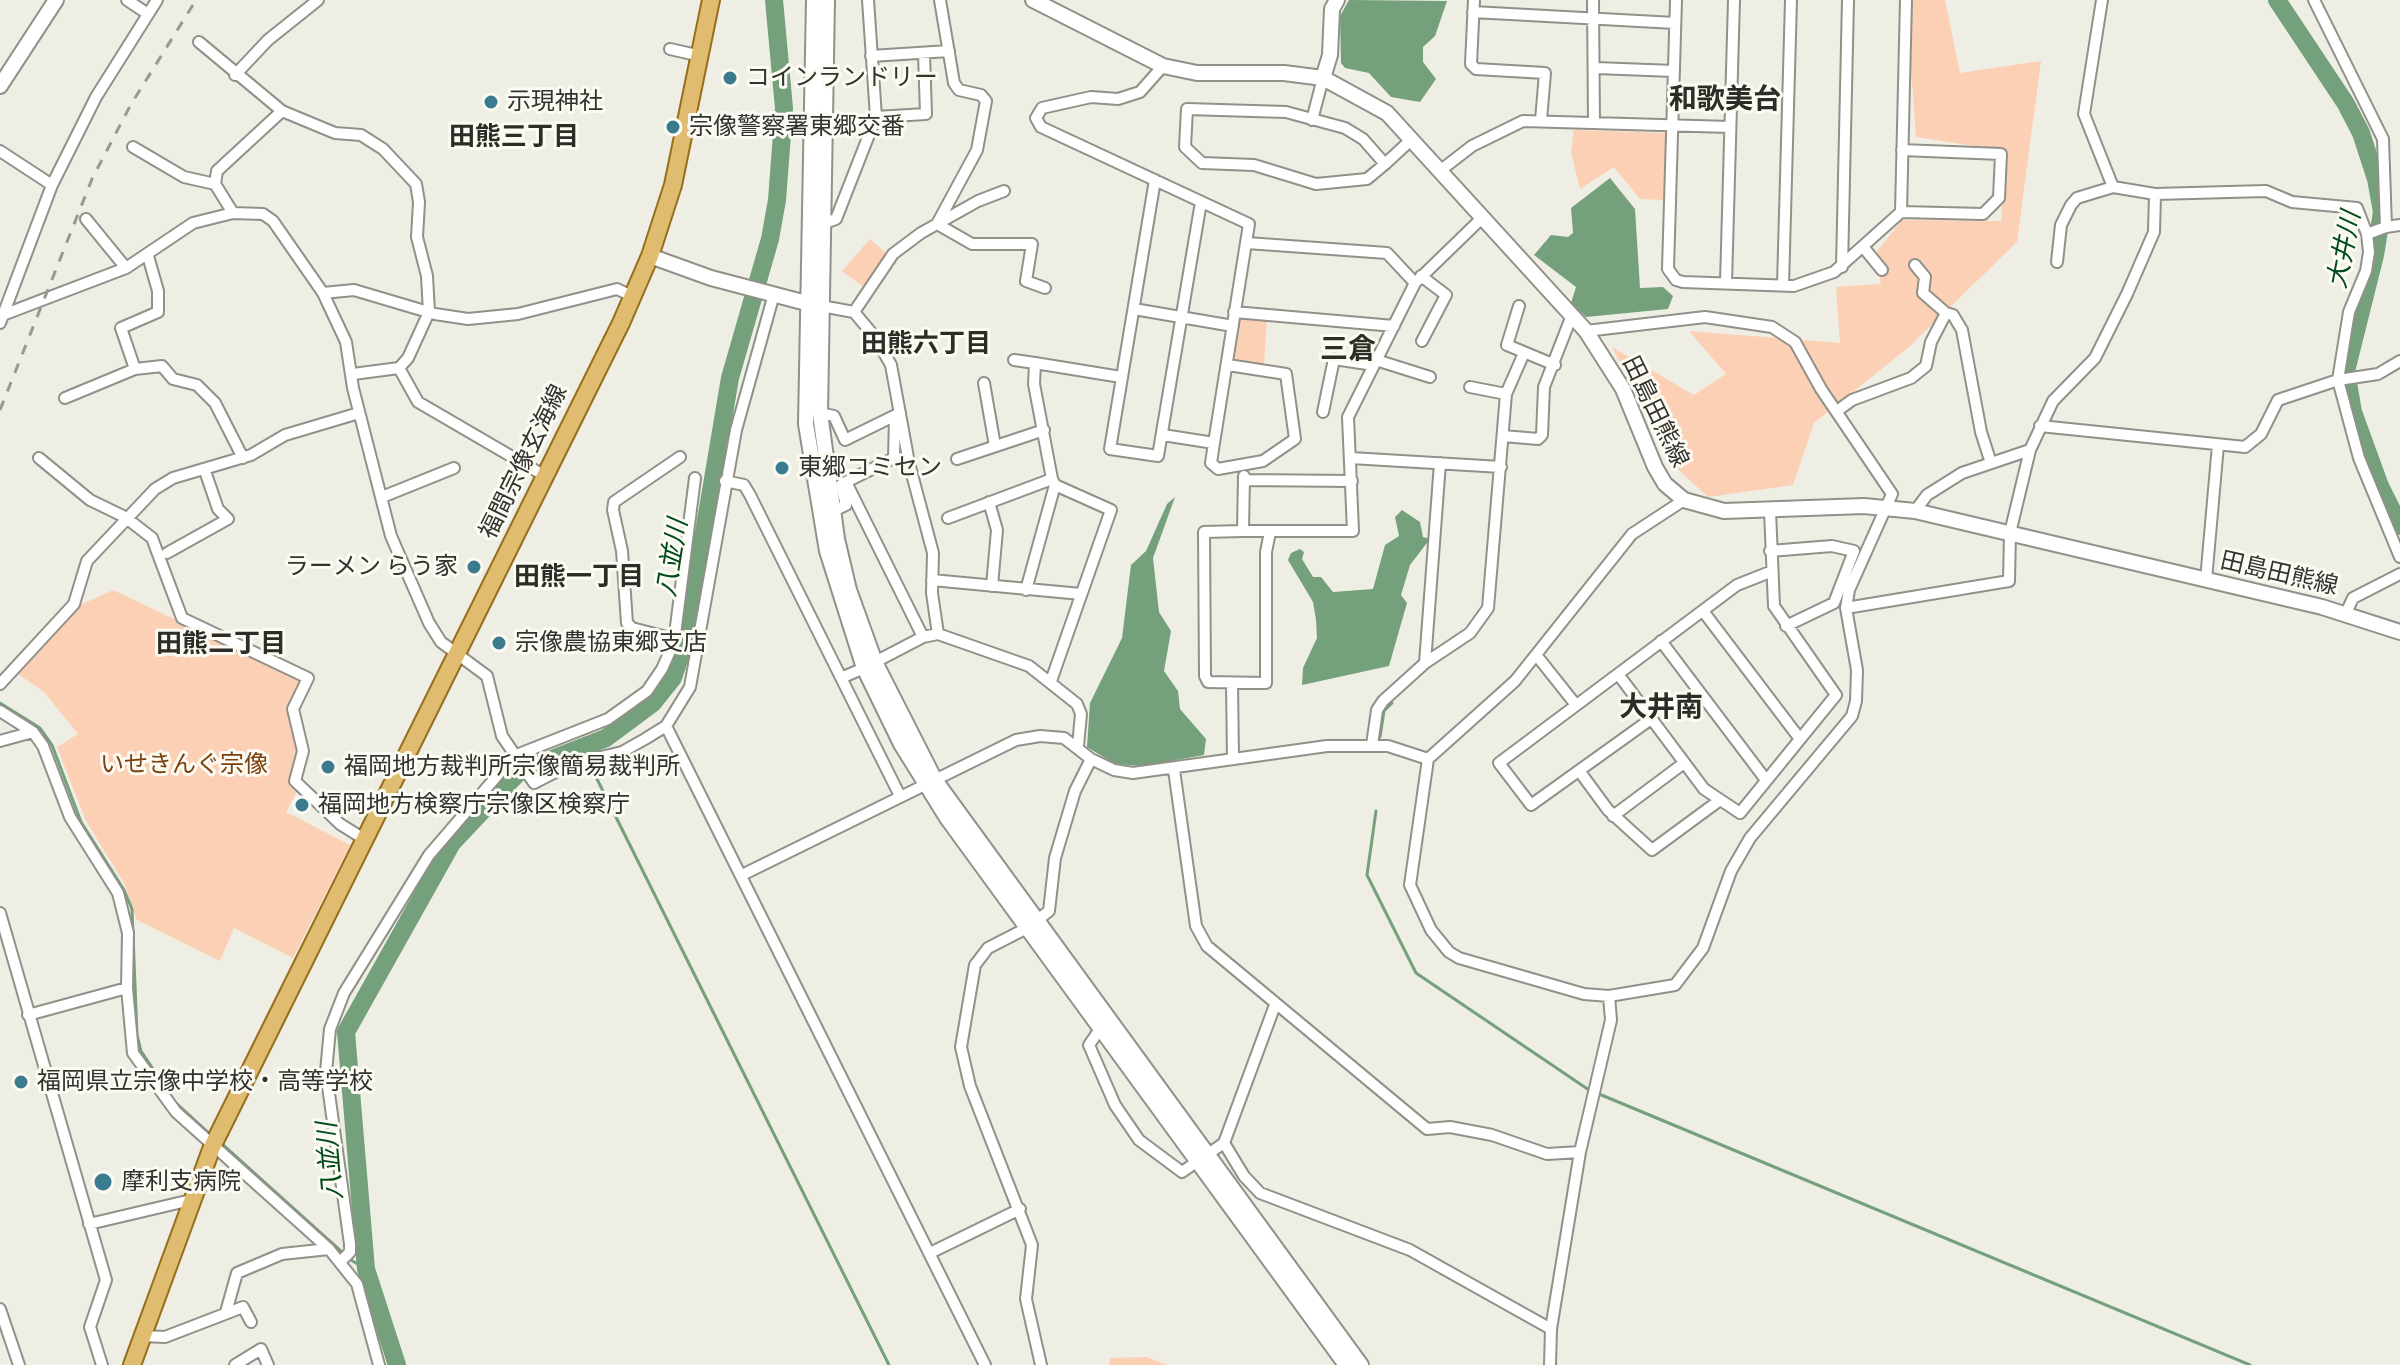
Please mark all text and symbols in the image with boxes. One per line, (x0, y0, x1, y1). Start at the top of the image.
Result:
place label: コインランドリー (746, 64, 938, 92)
marker: コインランドリー (721, 69, 739, 87)
district label: 和歌美台 (1669, 83, 1781, 117)
place label: 示現神社 (507, 88, 603, 116)
marker: 示現神社 (482, 93, 500, 111)
place label: 宗像警察署東郷交番 (689, 113, 905, 141)
marker: 宗像警察署東郷交番 (664, 118, 682, 136)
district label: 田熊三丁目 (449, 122, 579, 154)
water label: 大井川 (2322, 209, 2368, 291)
district label: 田熊六丁目 (861, 329, 991, 361)
district label: 三倉 (1320, 333, 1376, 367)
street label: 田島田熊線 (1616, 352, 1694, 472)
street label: 福間宗像玄海線 (474, 380, 574, 544)
place label: 東郷コミセン (798, 454, 942, 482)
marker: 東郷コミセン (773, 459, 791, 477)
water label: 八並川 (651, 517, 695, 599)
street label: 田島田熊線 (2217, 546, 2341, 602)
place label: ラーメン らう家 (285, 553, 458, 581)
marker: ラーメン らう家 (465, 558, 483, 576)
district label: 田熊一丁目 (514, 562, 644, 594)
district label: 田熊二丁目 (156, 629, 286, 661)
place label: 宗像農協東郷支店 (515, 629, 707, 657)
marker: 宗像農協東郷支店 (490, 634, 508, 652)
district label: 大井南 (1619, 691, 1703, 725)
park label: いせきんぐ宗像 (100, 751, 268, 779)
place label: 福岡地方裁判所宗像簡易裁判所 (344, 753, 680, 781)
marker: 福岡地方裁判所宗像簡易裁判所 (319, 758, 337, 776)
place label: 福岡地方検察庁宗像区検察庁 (318, 791, 630, 819)
marker: 福岡地方検察庁宗像区検察庁 (293, 796, 311, 814)
place label: 福岡県立宗像中学校・高等学校 (37, 1068, 373, 1096)
marker: 福岡県立宗像中学校・高等学校 (12, 1073, 30, 1091)
water label: 八並川 (312, 1121, 350, 1201)
place label: 摩利支病院 (121, 1168, 241, 1196)
marker: 摩利支病院 (92, 1171, 114, 1193)

